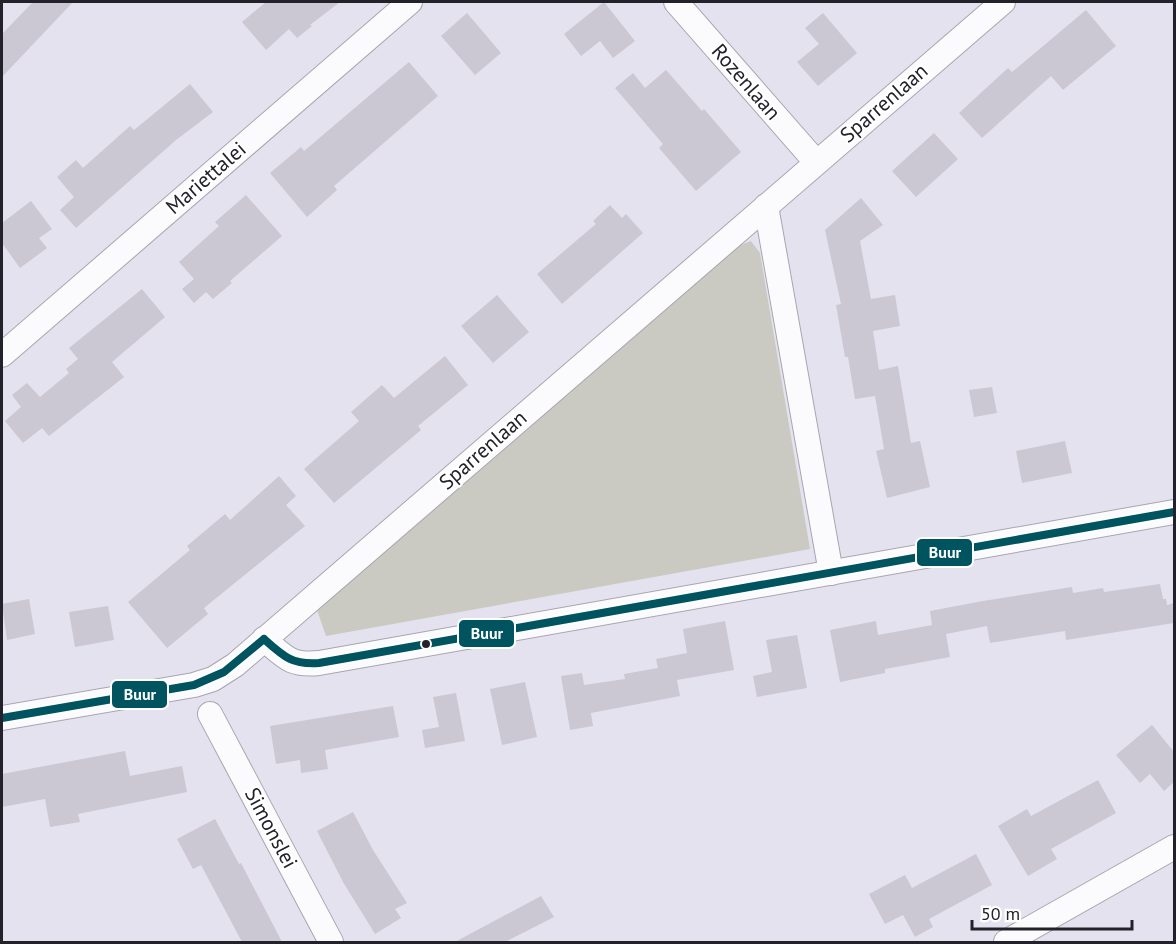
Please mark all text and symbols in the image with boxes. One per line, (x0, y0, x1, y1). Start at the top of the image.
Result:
street label: Rozenlaan (706, 38, 787, 125)
street label: Sparrenlaan (834, 57, 933, 148)
street label: Mariettalei (160, 135, 251, 220)
street label: Sparrenlaan (433, 404, 532, 495)
line badge: Buur (916, 538, 973, 567)
text: Buur (929, 542, 962, 562)
line badge: Buur (458, 619, 515, 648)
text: Buur (471, 623, 504, 643)
unlabelled marker (420, 638, 432, 650)
line badge: Buur (111, 680, 168, 709)
text: Buur (124, 684, 157, 704)
street label: Simonslei (239, 783, 304, 873)
scale bar (972, 893, 1132, 931)
text: 50 m (981, 902, 1020, 925)

